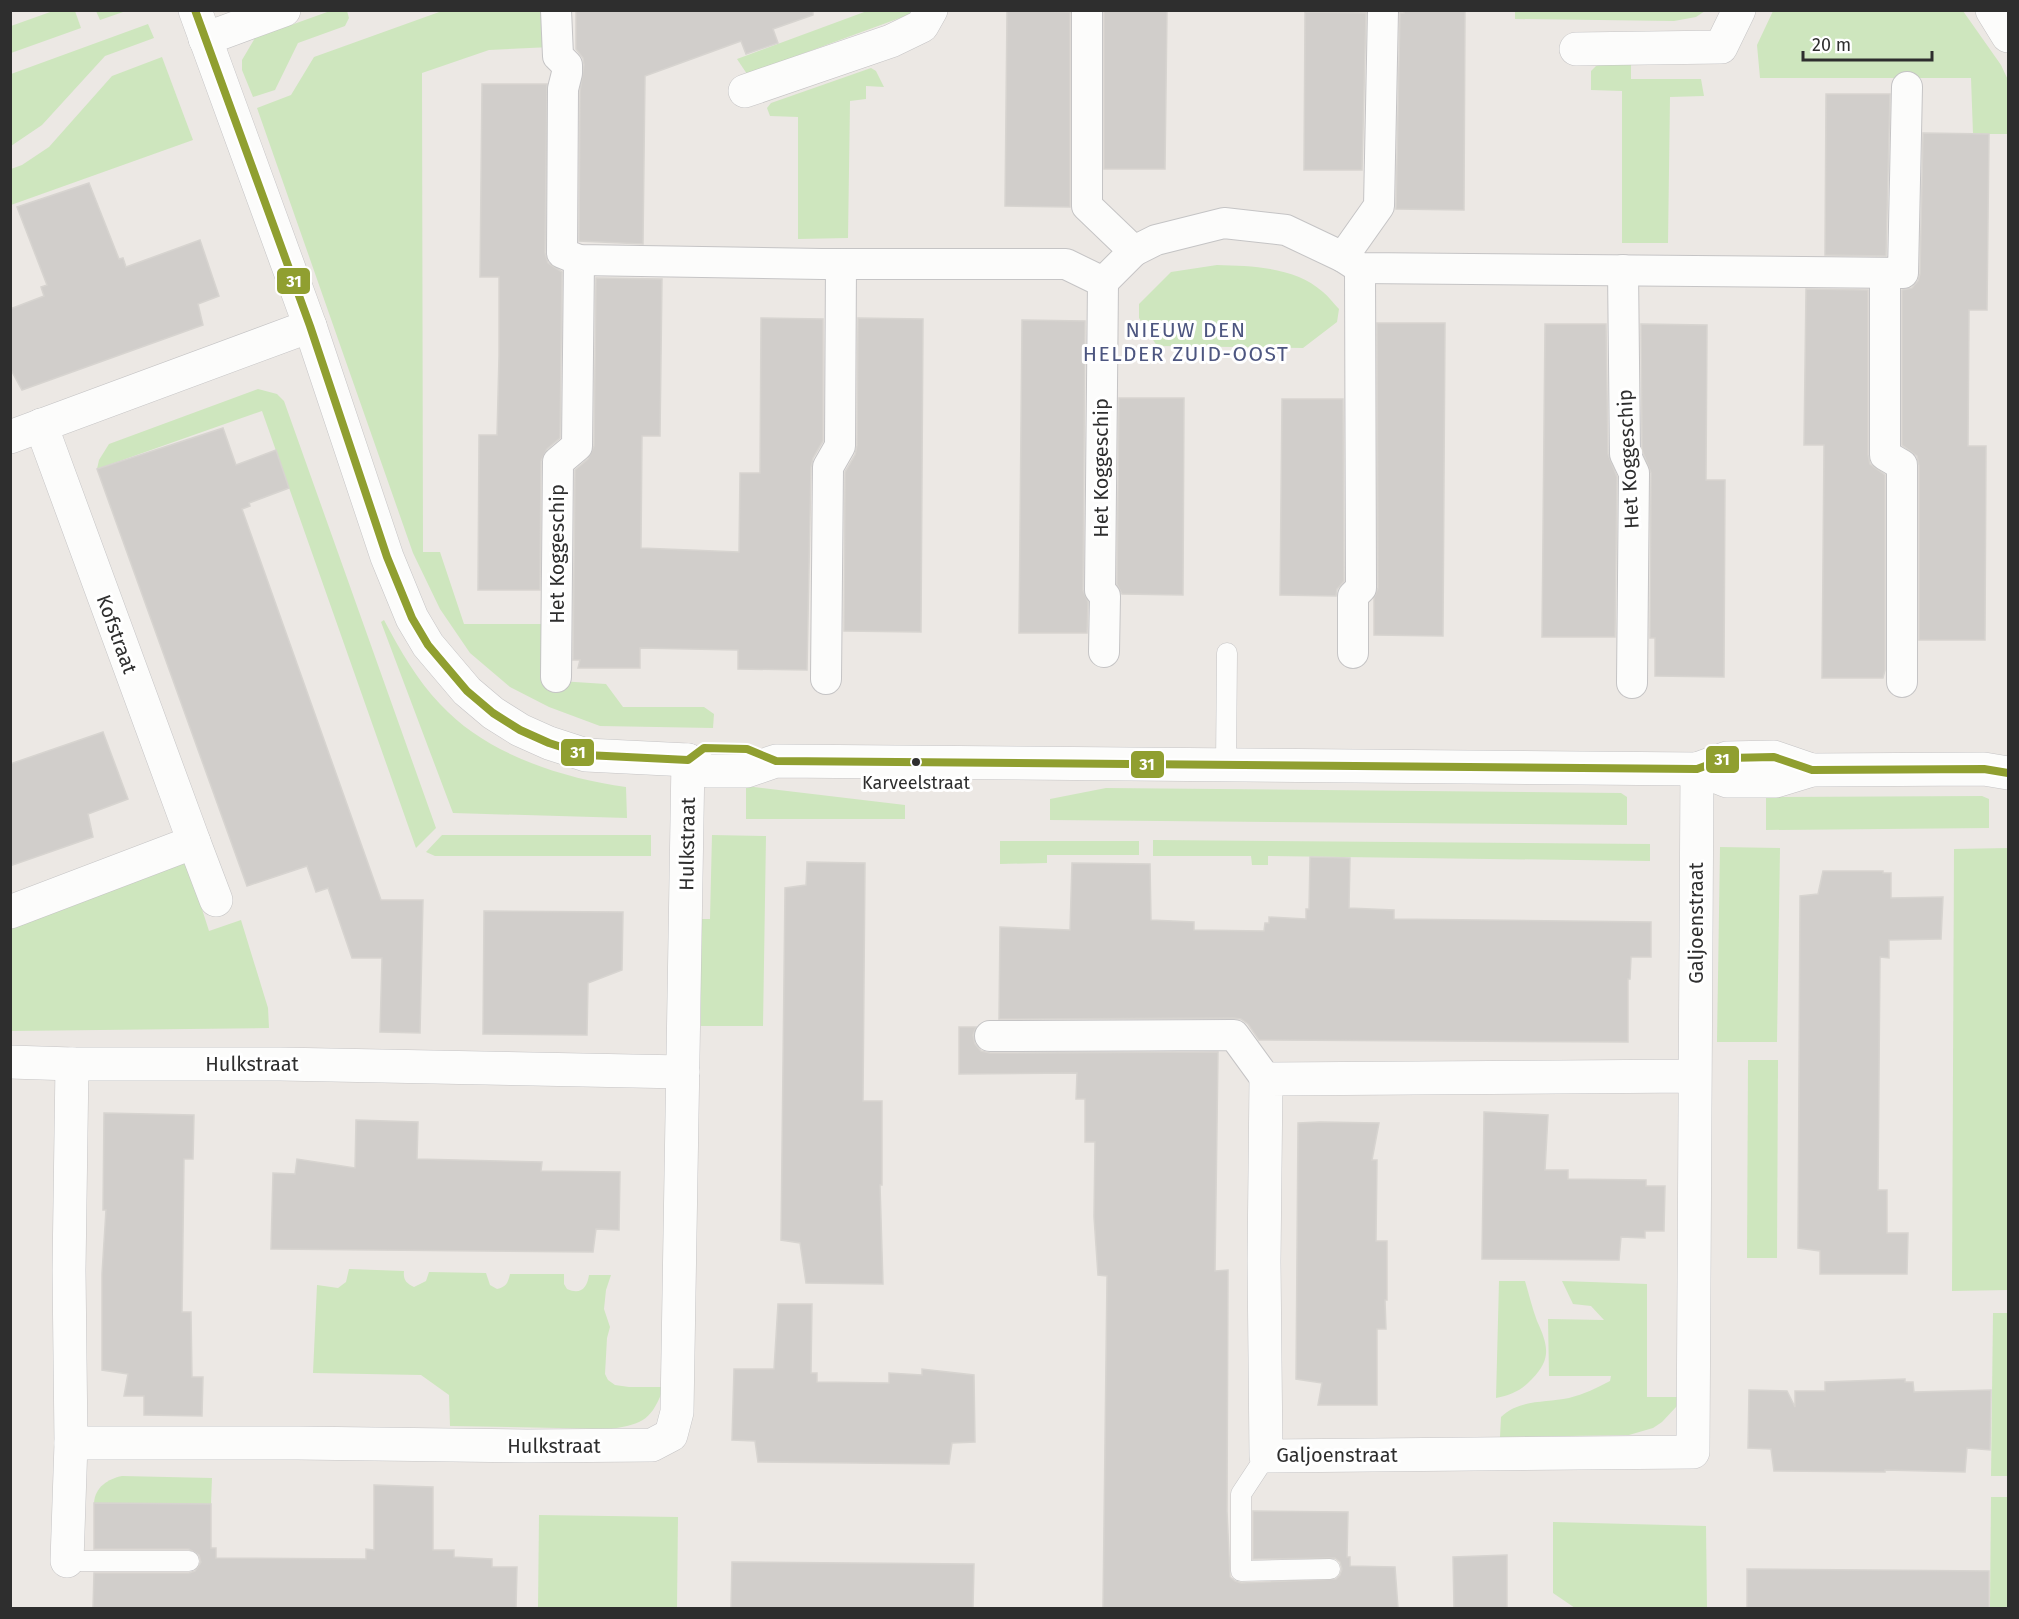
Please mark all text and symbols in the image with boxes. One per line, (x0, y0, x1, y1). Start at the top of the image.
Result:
scale bar (1803, 24, 1932, 62)
text: 20 m (1812, 34, 1851, 56)
line badge: 31 (276, 267, 311, 295)
text: 31 (285, 272, 302, 291)
district label: NIEUW DEN HELDER ZUID-OOST (1083, 317, 1289, 367)
street label: Het Koggeschip (1612, 389, 1644, 529)
street label: Het Koggeschip (1089, 398, 1113, 538)
street label: Het Koggeschip (545, 484, 569, 624)
street label: Kofstraat (92, 591, 143, 677)
line badge: 31 (560, 738, 595, 767)
text: 31 (569, 743, 586, 762)
line badge: 31 (1705, 745, 1740, 774)
line badge: 31 (1130, 750, 1165, 779)
text: 31 (1713, 750, 1730, 769)
text: 31 (1138, 755, 1155, 774)
marker: Karveelstraat (910, 756, 922, 768)
place label: Karveelstraat (862, 772, 971, 794)
street label: Hulkstraat (674, 796, 700, 891)
street label: Galjoenstraat (1684, 861, 1708, 984)
street label: Hulkstraat (205, 1052, 300, 1076)
street label: Hulkstraat (507, 1434, 602, 1458)
street label: Galjoenstraat (1276, 1443, 1399, 1467)

